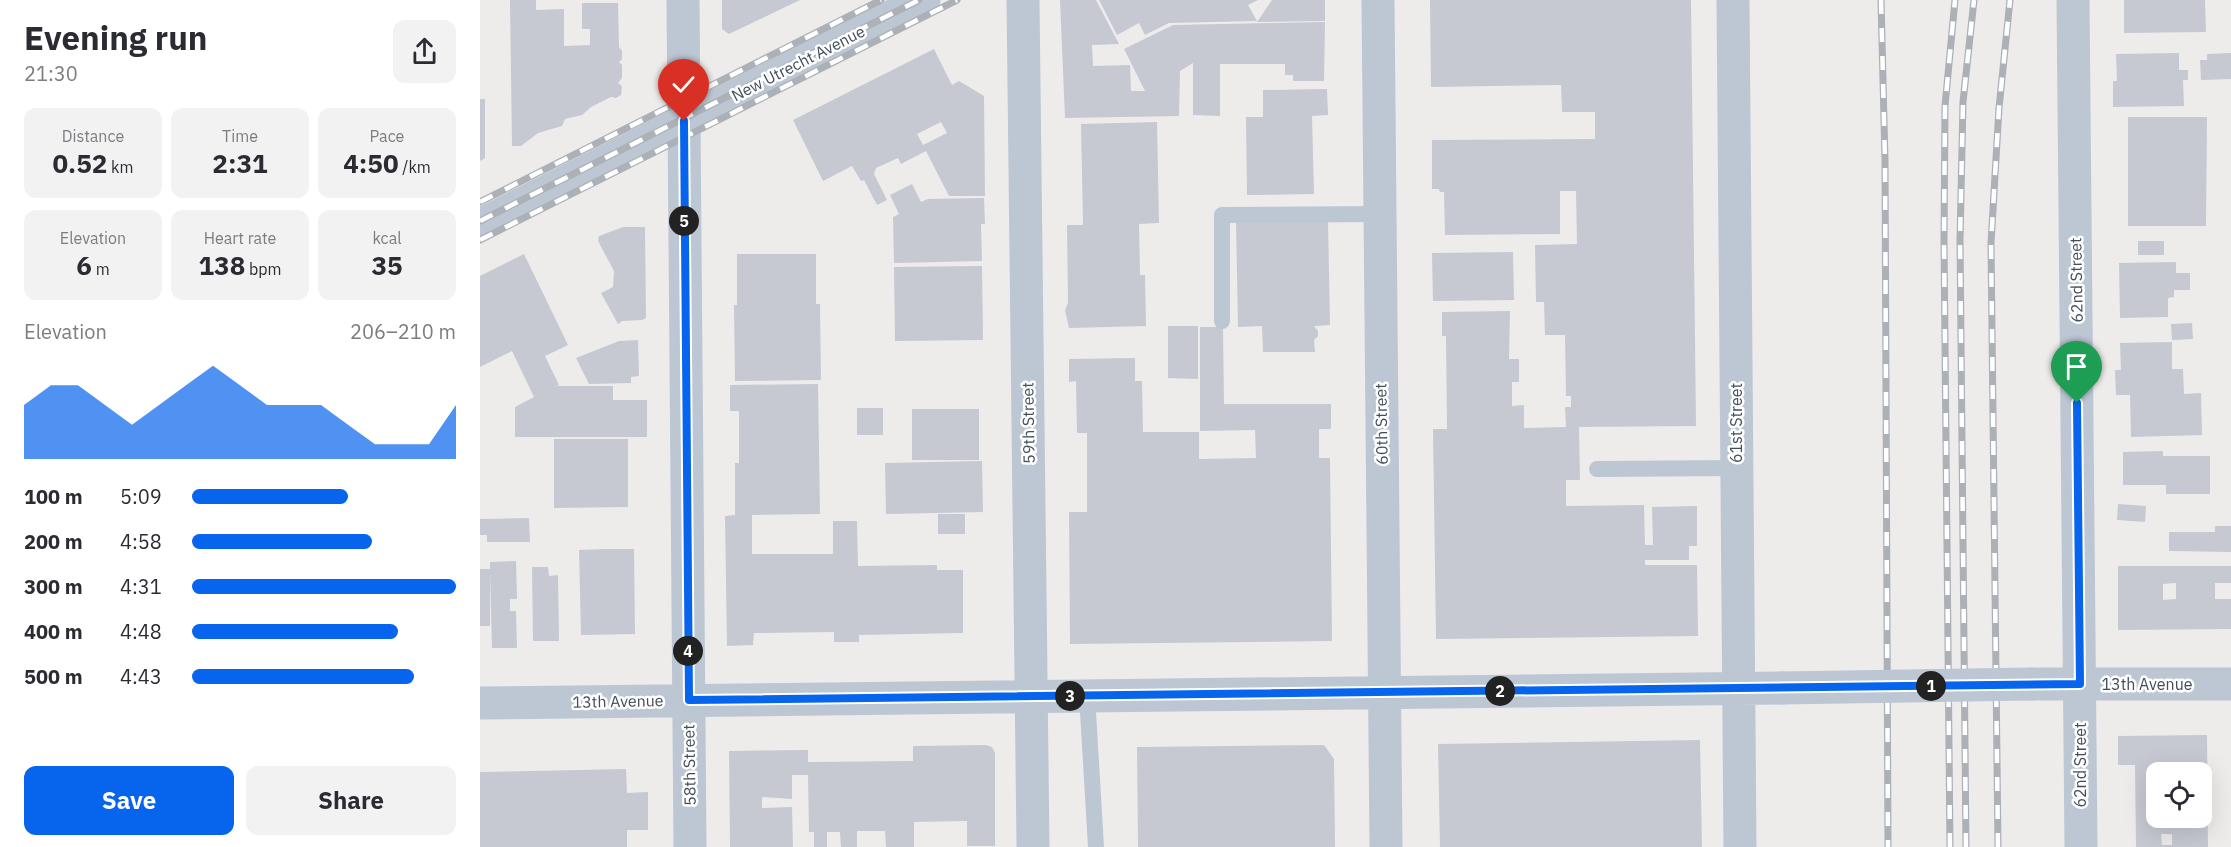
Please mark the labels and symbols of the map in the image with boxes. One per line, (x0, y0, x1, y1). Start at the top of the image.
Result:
street label: New Utrecht Avenue (728, 21, 868, 105)
pin (658, 59, 709, 121)
pin: 5 (669, 206, 699, 236)
street label: 62nd Street (2065, 237, 2087, 323)
pin (2051, 341, 2102, 403)
street label: 59th Street (1017, 382, 1039, 464)
street label: 60th Street (1370, 383, 1392, 465)
street label: 61st Street (1726, 383, 1746, 463)
pin: 4 (673, 636, 703, 666)
pin: 1 (1916, 671, 1946, 701)
street label: 13th Avenue (2101, 674, 2193, 694)
pin: 2 (1485, 676, 1515, 706)
pin: 3 (1055, 681, 1085, 711)
street label: 13th Avenue (572, 690, 664, 712)
street label: 62nd Street (2070, 722, 2090, 808)
street label: 58th Street (678, 724, 700, 806)

